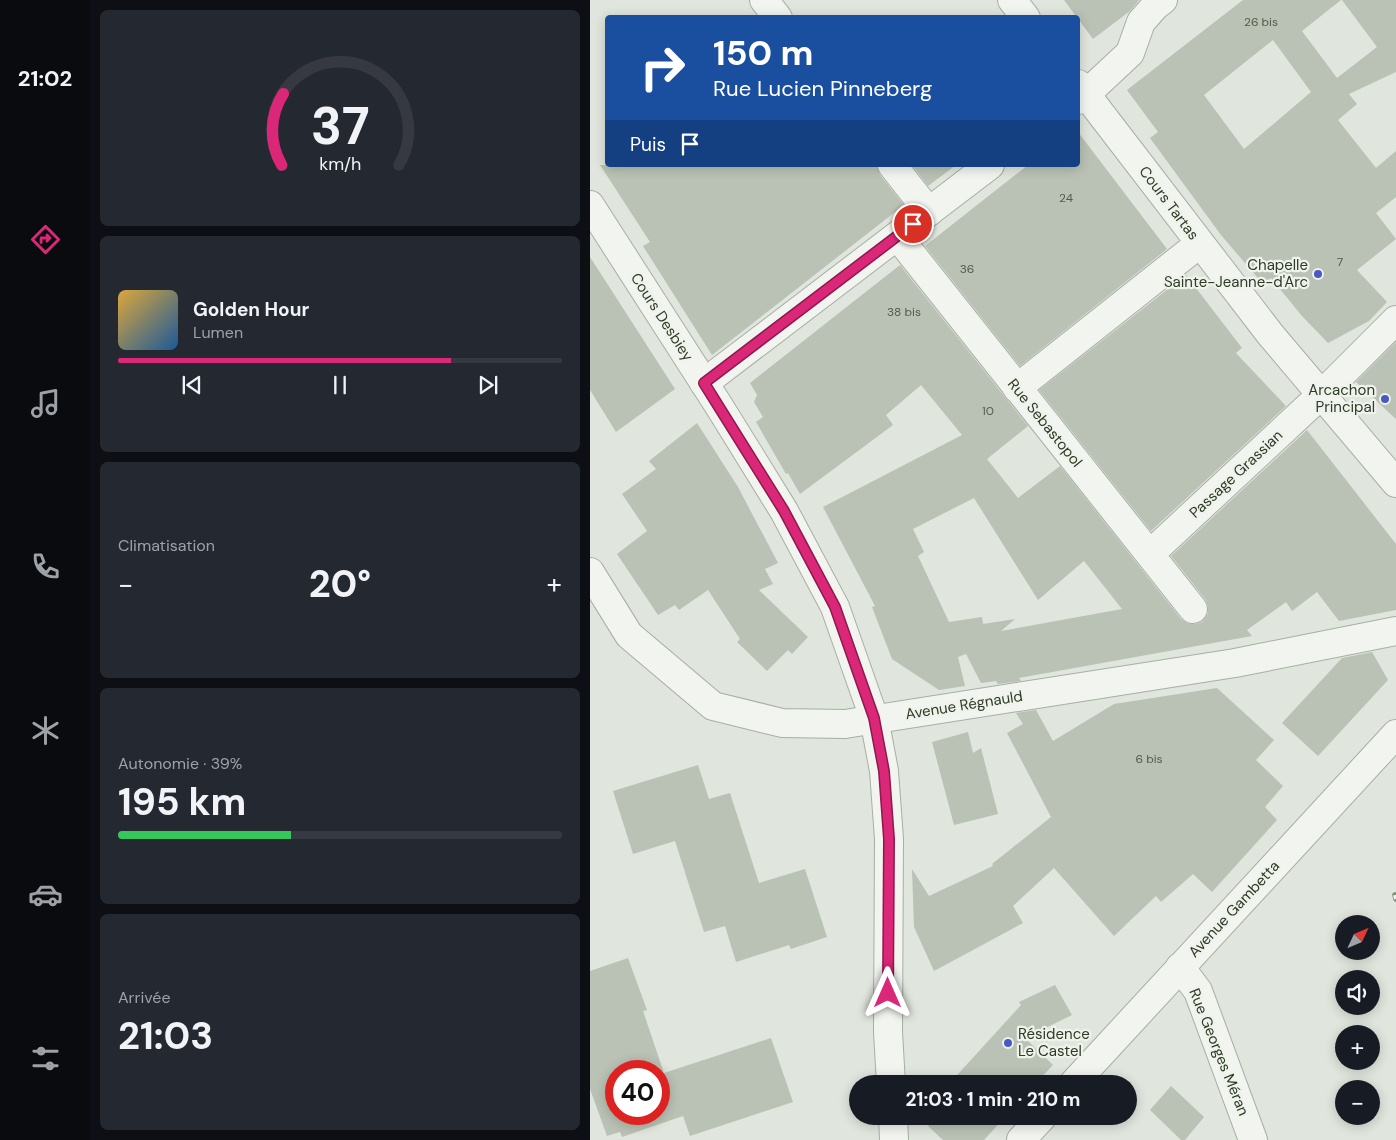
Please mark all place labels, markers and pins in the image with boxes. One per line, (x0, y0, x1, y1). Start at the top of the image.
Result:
pin (892, 203, 934, 245)
place label: Chapelle Sainte-Jeanne-d'Arc (1164, 255, 1308, 292)
marker: Chapelle Sainte-Jeanne-d'Arc (1312, 268, 1324, 280)
place label: Arcachon Principal (1308, 380, 1375, 417)
marker: Arcachon Principal (1379, 393, 1391, 405)
place label: Résidence Le Castel (1018, 1024, 1090, 1061)
marker: Résidence Le Castel (1002, 1037, 1014, 1049)

